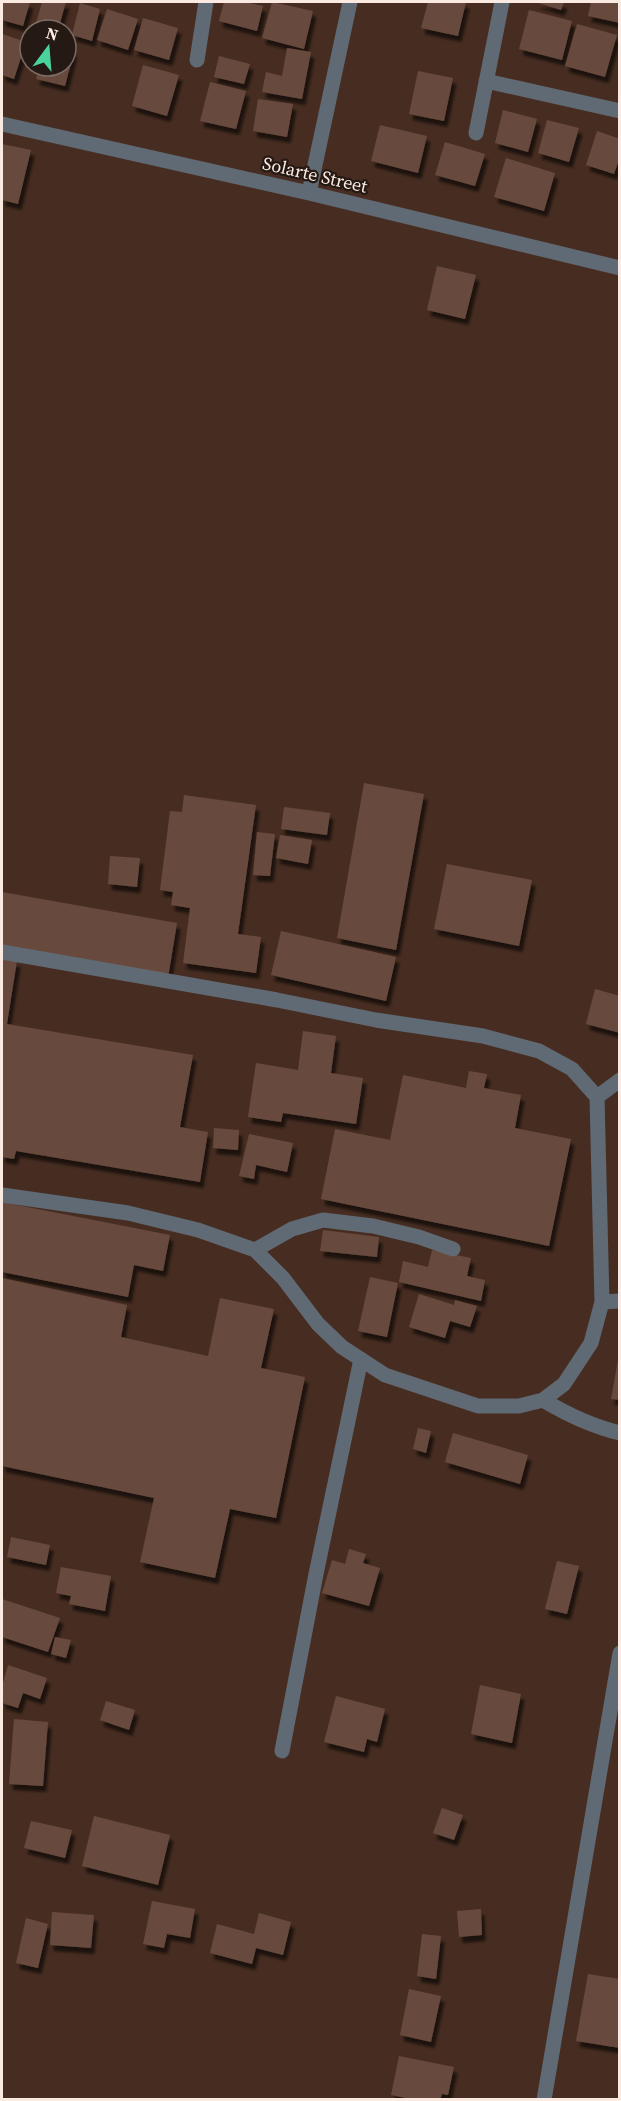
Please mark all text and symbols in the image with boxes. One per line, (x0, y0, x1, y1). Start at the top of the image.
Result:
north arrow (18, 18, 78, 78)
text: N (44, 21, 61, 46)
street label: Solarte Street (260, 150, 370, 199)

